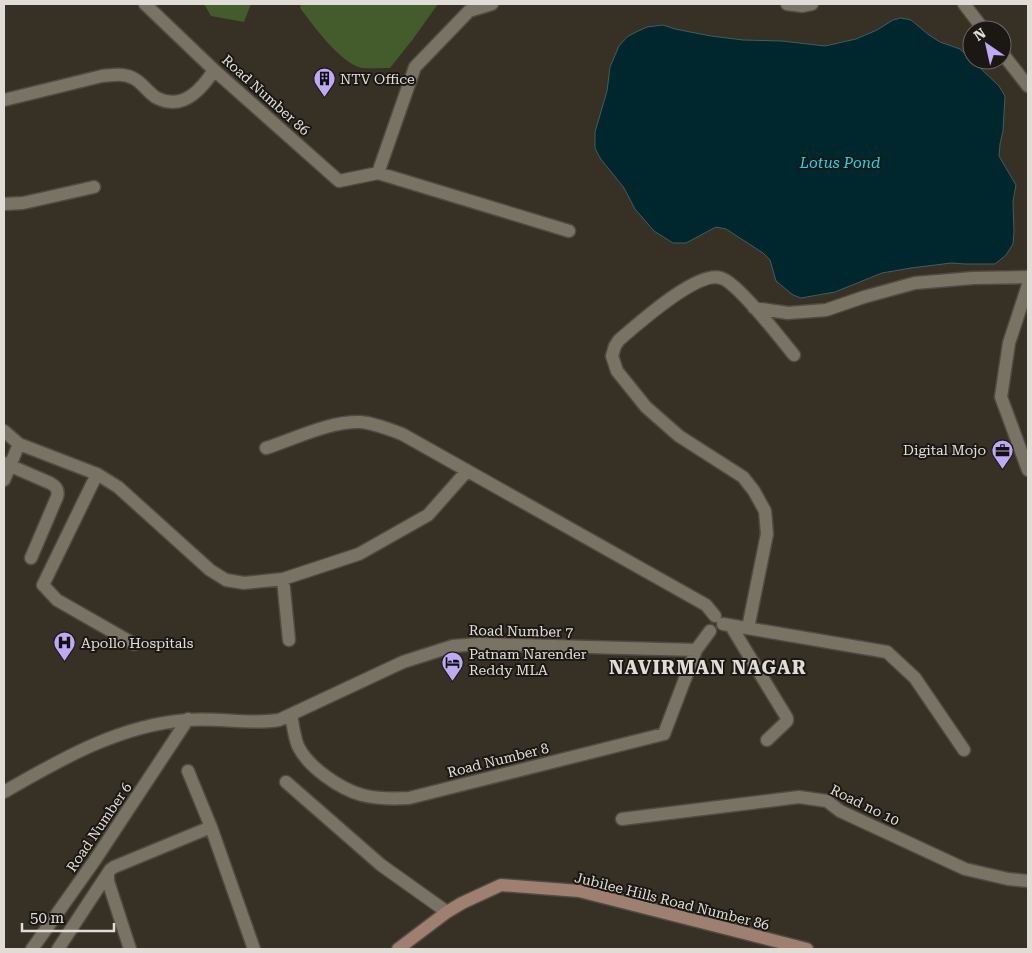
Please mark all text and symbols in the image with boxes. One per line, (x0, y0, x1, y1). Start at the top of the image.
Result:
north arrow (962, 20, 1012, 70)
text: N (971, 24, 989, 44)
street label: Road Number 86 (219, 52, 313, 139)
building icon: NTV Office (312, 67, 336, 98)
place label: NTV Office (340, 71, 415, 87)
water label: Lotus Pond (799, 154, 880, 172)
office icon: Digital Mojo (990, 438, 1014, 469)
place label: Digital Mojo (903, 442, 986, 458)
street label: Road Number 7 (469, 622, 573, 640)
hospital icon: Apollo Hospitals (53, 631, 77, 662)
place label: Apollo Hospitals (81, 635, 194, 651)
place label: Patnam Narender Reddy MLA (469, 646, 587, 678)
hotel icon: Patnam Narender Reddy MLA (441, 650, 465, 681)
district label: NAVIRMAN NAGAR (609, 656, 807, 679)
street label: Road Number 8 (446, 740, 551, 780)
street label: Road Number 6 (63, 779, 135, 875)
street label: Road no 10 (828, 781, 902, 829)
street label: Jubilee Hills Road Number 86 (573, 869, 771, 933)
scale bar (22, 900, 115, 932)
text: 50 m (30, 909, 65, 927)

